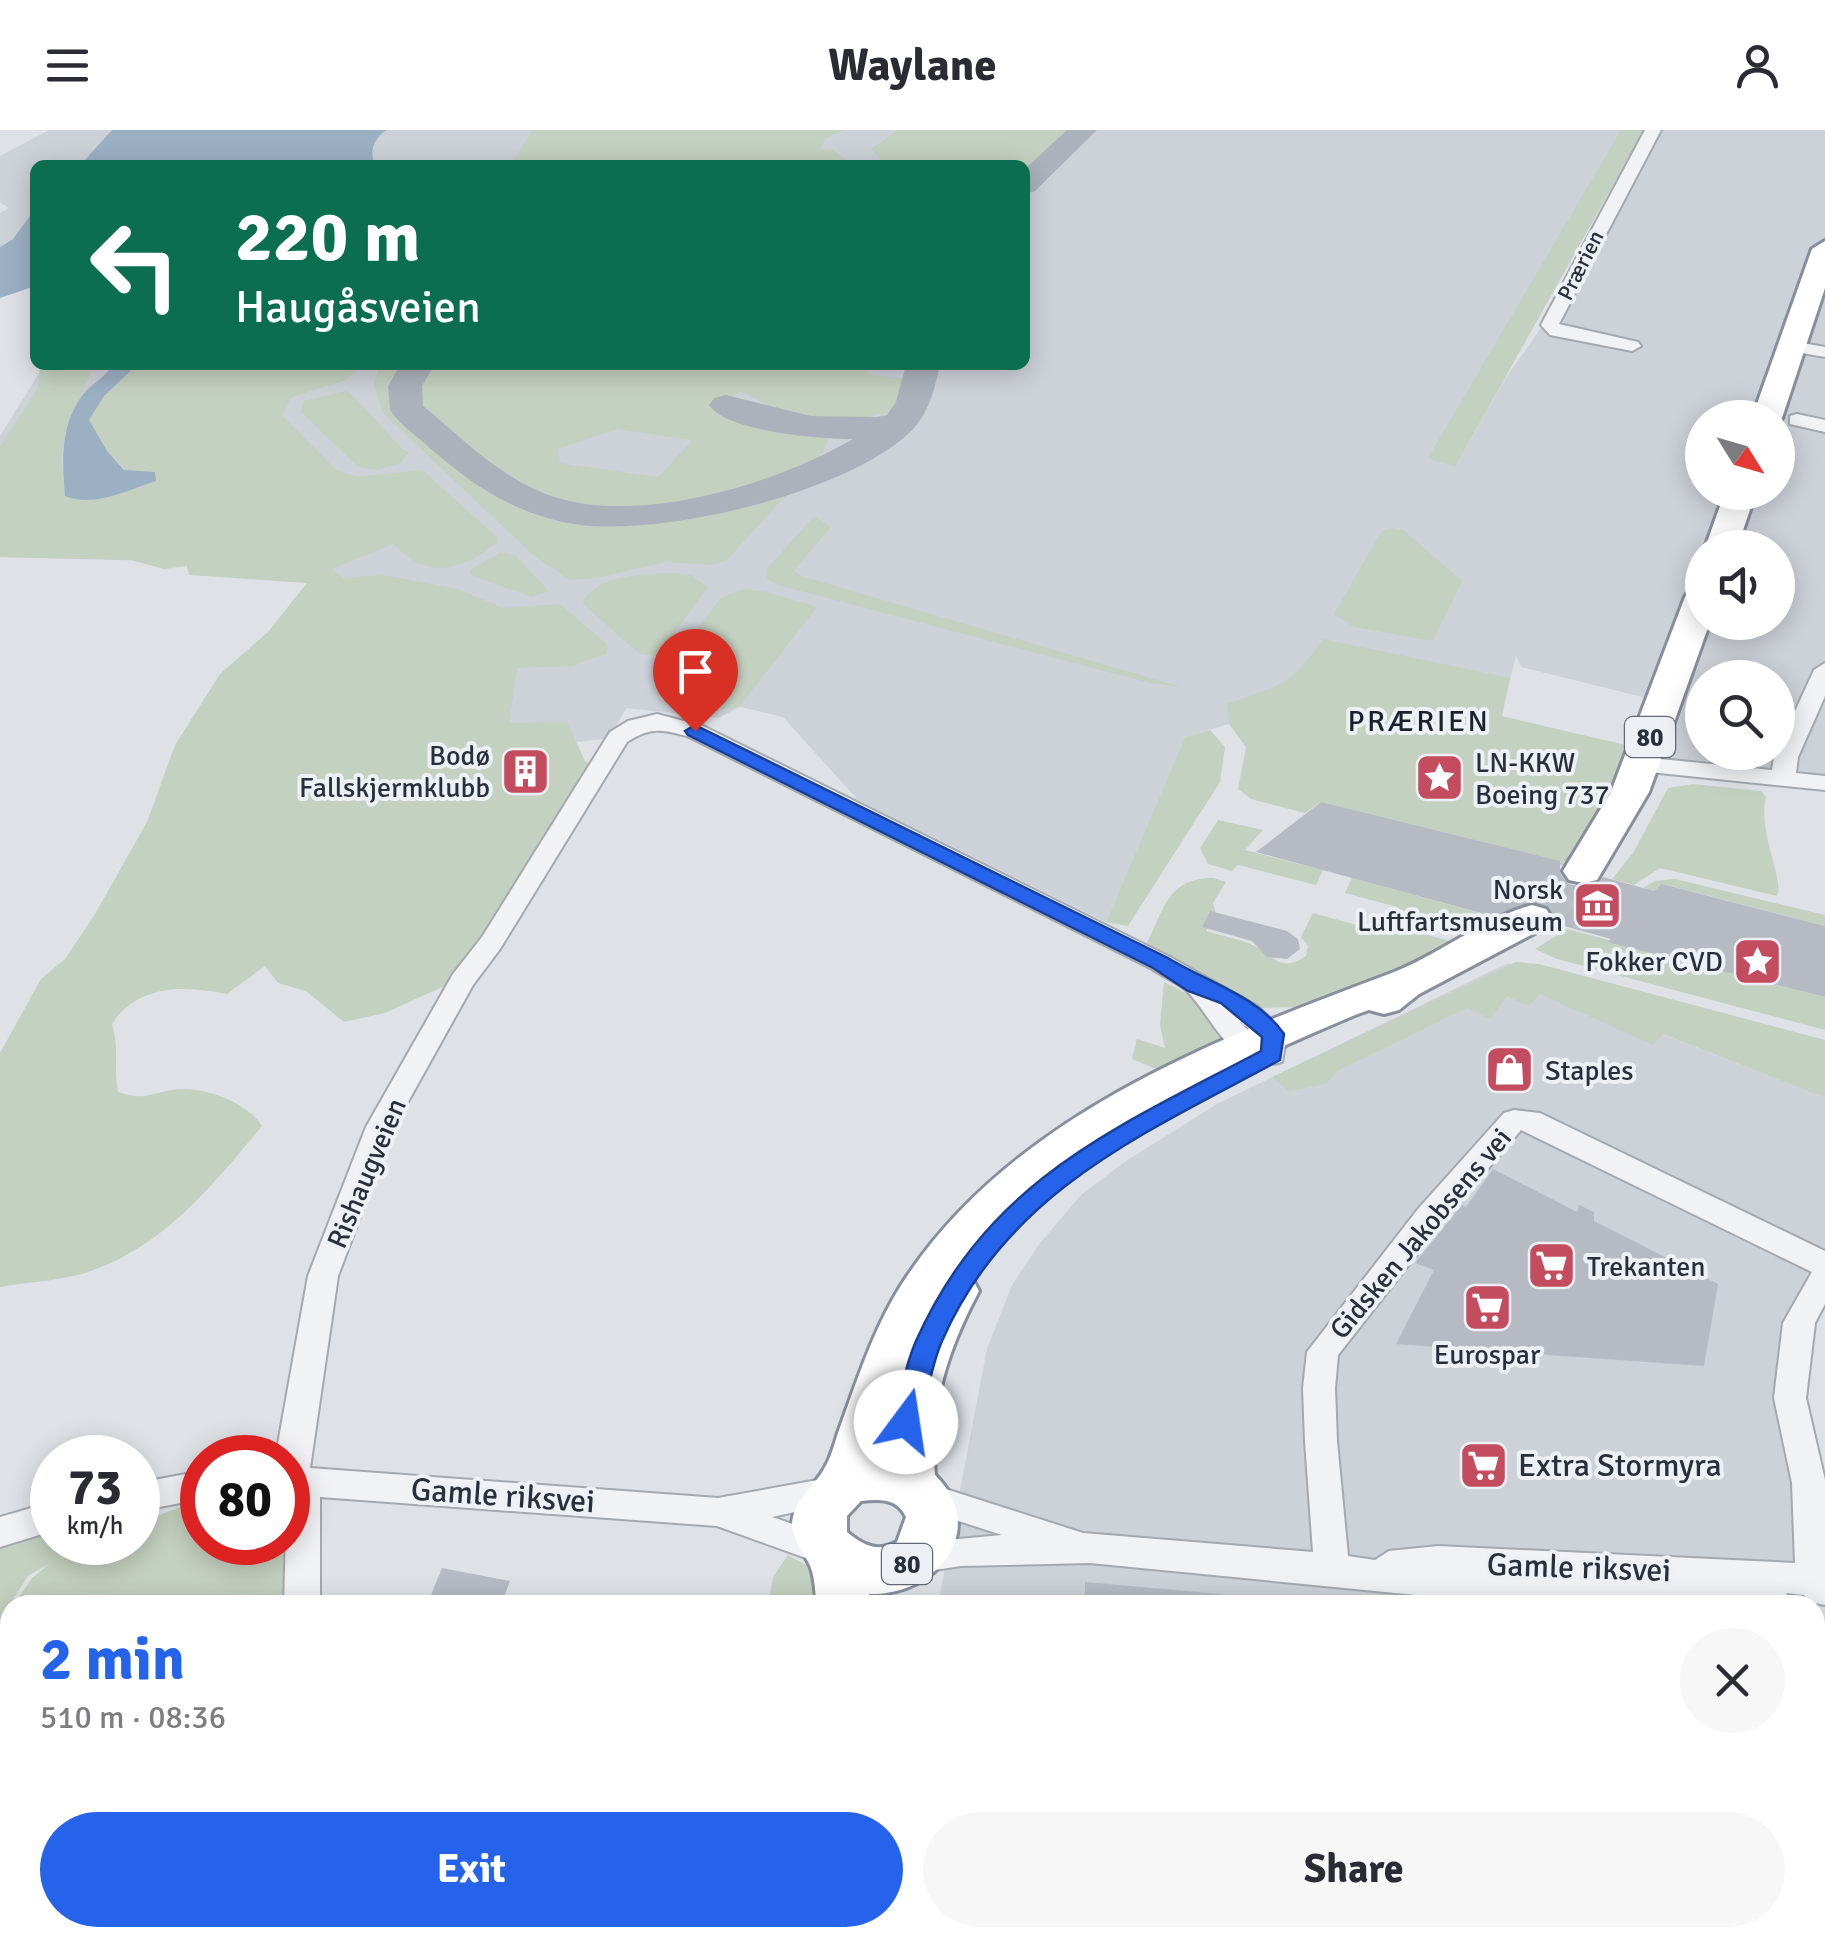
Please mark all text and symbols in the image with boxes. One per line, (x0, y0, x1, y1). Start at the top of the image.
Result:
icon: menu (40, 38, 95, 93)
text: Waylane (828, 38, 997, 93)
icon: person (1730, 38, 1785, 93)
text: 220 m (235, 194, 420, 280)
icon: left (70, 200, 200, 330)
street label: Prærien (1551, 226, 1609, 305)
text: Haugåsveien (235, 280, 481, 335)
north arrow (1685, 400, 1795, 510)
map controls (1685, 400, 1795, 770)
button: sound (1685, 530, 1795, 640)
pin (653, 629, 738, 732)
icon: arrive (668, 644, 723, 699)
button: search (1685, 660, 1795, 770)
district label: PRÆRIEN (1347, 703, 1491, 740)
road number: 80 (1625, 717, 1675, 757)
place label: Bodø Fallskjermklubb (299, 739, 490, 805)
building icon: Bodø Fallskjermklubb (499, 745, 551, 797)
place label: LN-KKW Boeing 737 (1475, 746, 1610, 812)
place icon: LN-KKW Boeing 737 (1414, 752, 1466, 804)
place label: Norsk Luftfartsmuseum (1357, 873, 1563, 939)
museum icon: Norsk Luftfartsmuseum (1572, 879, 1624, 931)
place icon: Fokker CVD (1732, 935, 1784, 987)
place label: Fokker CVD (1585, 945, 1723, 979)
shop icon: Staples (1484, 1044, 1536, 1096)
place label: Staples (1545, 1054, 1634, 1088)
street label: Rishaugveien (320, 1093, 414, 1253)
street label: Gidsken Jakobsens vei (1323, 1121, 1519, 1346)
supermarket icon: Trekanten (1526, 1240, 1578, 1292)
place label: Trekanten (1587, 1250, 1706, 1284)
supermarket icon: Eurospar (1461, 1281, 1513, 1333)
place label: Eurospar (1434, 1338, 1541, 1372)
position arrow (854, 1370, 958, 1474)
speed limit sign: 80 (180, 1435, 310, 1565)
supermarket icon: Extra Stormyra (1457, 1439, 1509, 1491)
place label: Extra Stormyra (1518, 1446, 1722, 1485)
text: 73 (68, 1457, 122, 1519)
street label: Gamle riksvei (410, 1470, 596, 1521)
text: km/h (67, 1510, 123, 1541)
road number: 80 (882, 1544, 932, 1584)
street label: Gamle riksvei (1486, 1545, 1672, 1590)
text: 2 min (40, 1623, 185, 1697)
button: close (1680, 1628, 1785, 1733)
text: 510 m · 08:36 (40, 1698, 226, 1737)
button: Exit (40, 1812, 903, 1927)
button: Share (923, 1812, 1785, 1927)

